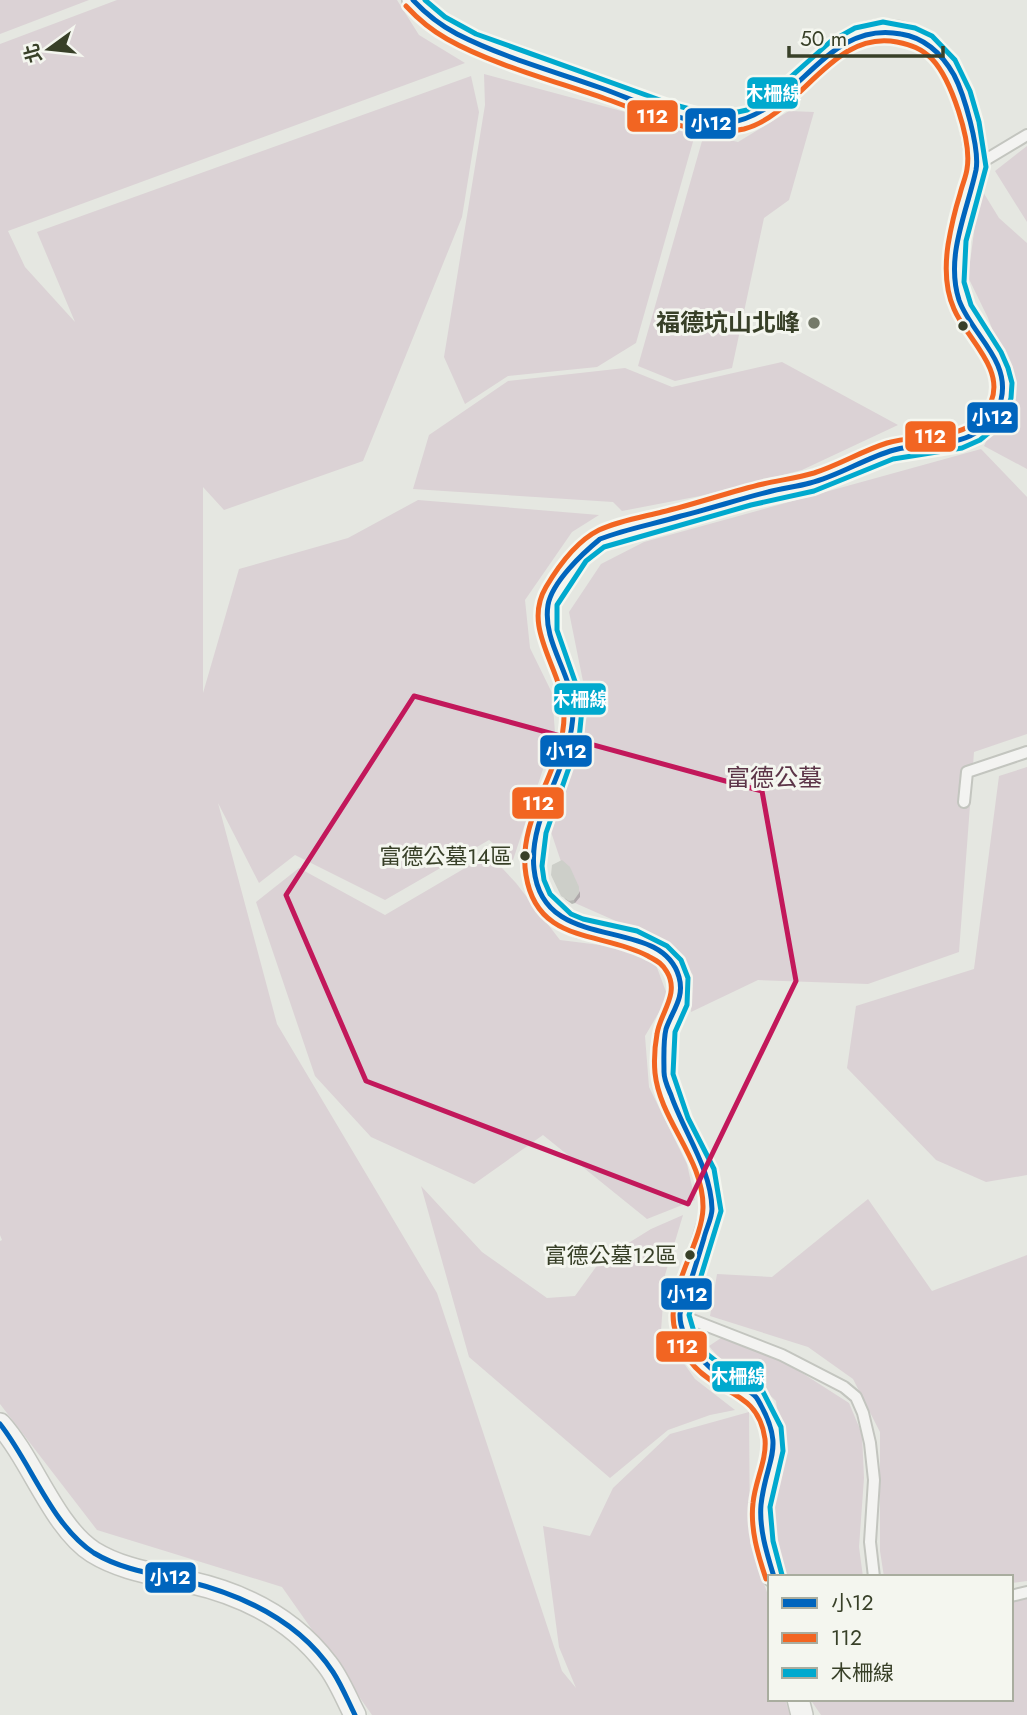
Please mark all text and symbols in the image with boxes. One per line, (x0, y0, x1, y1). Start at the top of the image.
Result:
north arrow (14, 14, 84, 84)
scale bar (789, 14, 943, 58)
text: 50 m (800, 24, 847, 54)
text: 北 (18, 41, 49, 66)
line badge: 木柵線 (746, 76, 799, 110)
text: 木柵線 (744, 80, 802, 107)
line badge: 112 (626, 99, 679, 133)
text: 112 (636, 103, 668, 130)
line badge: 小12 (684, 107, 737, 140)
text: 小12 (690, 110, 732, 137)
place label: 福德坑山北峰 (656, 305, 800, 340)
marker: 福德坑山北峰 (806, 315, 822, 331)
unlabelled marker (956, 319, 970, 333)
line badge: 小12 (966, 401, 1019, 434)
text: 小12 (971, 404, 1013, 431)
line badge: 112 (904, 420, 957, 453)
text: 112 (914, 423, 946, 450)
line badge: 木柵線 (553, 682, 607, 716)
text: 木柵線 (551, 686, 609, 713)
line badge: 小12 (539, 734, 593, 768)
text: 小12 (545, 738, 587, 765)
park label: 富德公墓 (726, 760, 822, 795)
line badge: 112 (511, 786, 565, 820)
text: 112 (522, 790, 554, 817)
place label: 富德公墓14區 (379, 840, 512, 872)
marker: 富德公墓14區 (518, 849, 532, 863)
place label: 富德公墓12區 (545, 1239, 677, 1271)
marker: 富德公墓12區 (683, 1248, 697, 1262)
line badge: 小12 (660, 1277, 713, 1311)
text: 小12 (666, 1281, 708, 1308)
line badge: 112 (655, 1330, 708, 1363)
text: 112 (666, 1333, 698, 1360)
line badge: 木柵線 (711, 1360, 765, 1393)
text: 木柵線 (709, 1363, 767, 1390)
line badge: 小12 (144, 1561, 197, 1594)
text: 小12 (149, 1564, 191, 1591)
legend (768, 1575, 1013, 1701)
text: 小12 (831, 1588, 873, 1618)
text: 112 (831, 1623, 862, 1653)
text: 木柵線 (831, 1658, 894, 1688)

